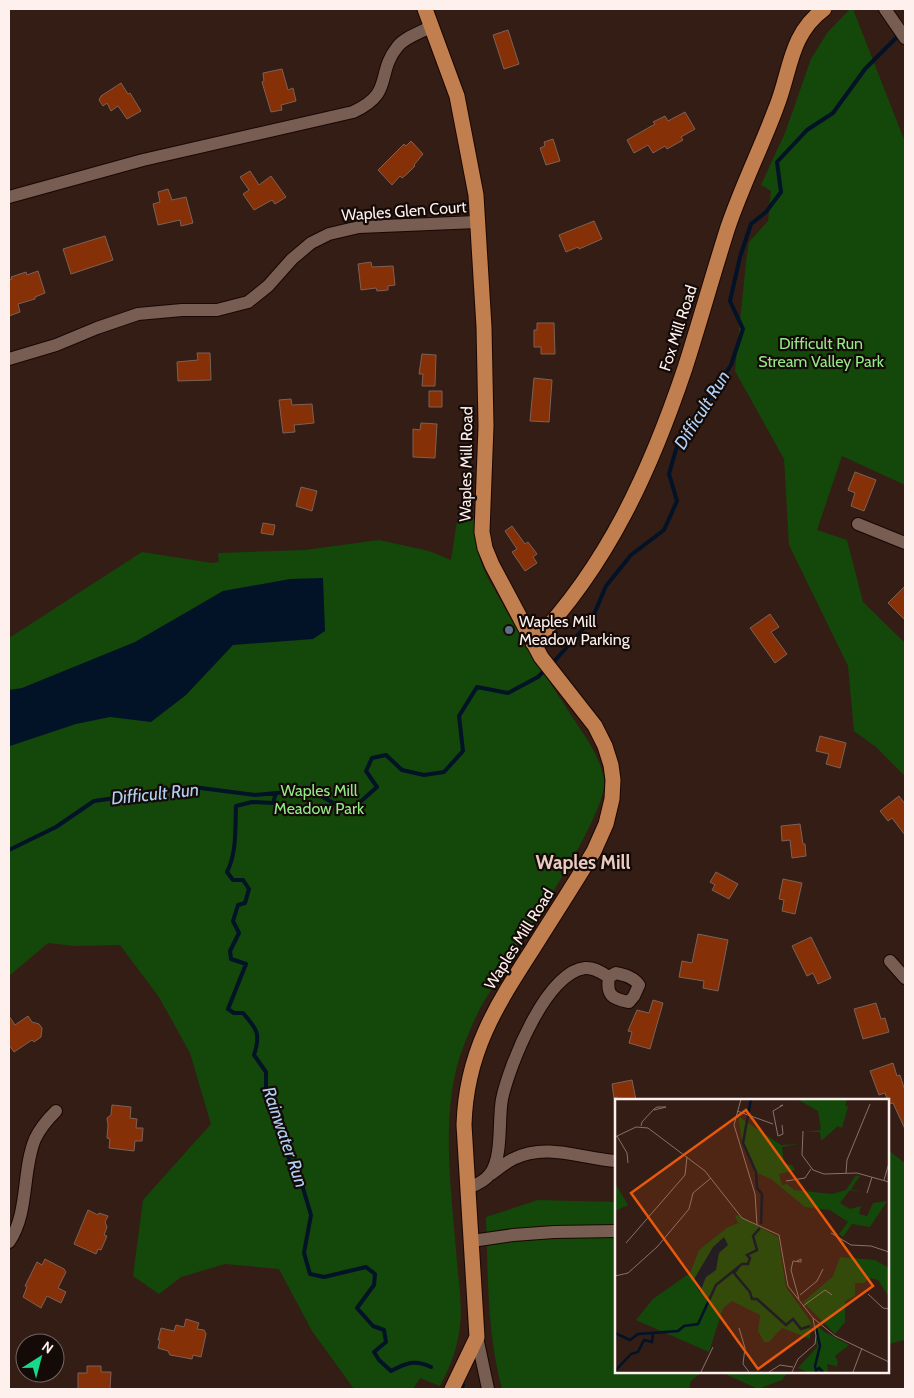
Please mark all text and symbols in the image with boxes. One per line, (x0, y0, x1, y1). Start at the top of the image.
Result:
street label: Waples Glen Court (341, 197, 468, 225)
street label: Fox Mill Road (655, 283, 701, 373)
park label: Difficult Run Stream Valley Park (758, 334, 885, 371)
water label: Difficult Run (669, 367, 735, 453)
street label: Waples Mill Road (455, 406, 477, 522)
place label: Waples Mill Meadow Parking (519, 612, 631, 649)
marker: Waples Mill Meadow Parking (503, 624, 515, 636)
water label: Difficult Run (110, 778, 200, 810)
park label: Waples Mill Meadow Park (274, 781, 365, 818)
district label: Waples Mill (535, 851, 631, 874)
street label: Waples Mill Road (480, 885, 558, 993)
water label: Rainwater Run (257, 1084, 313, 1190)
inset map (615, 1099, 889, 1373)
north arrow (15, 1333, 65, 1383)
text: N (38, 1337, 57, 1358)

